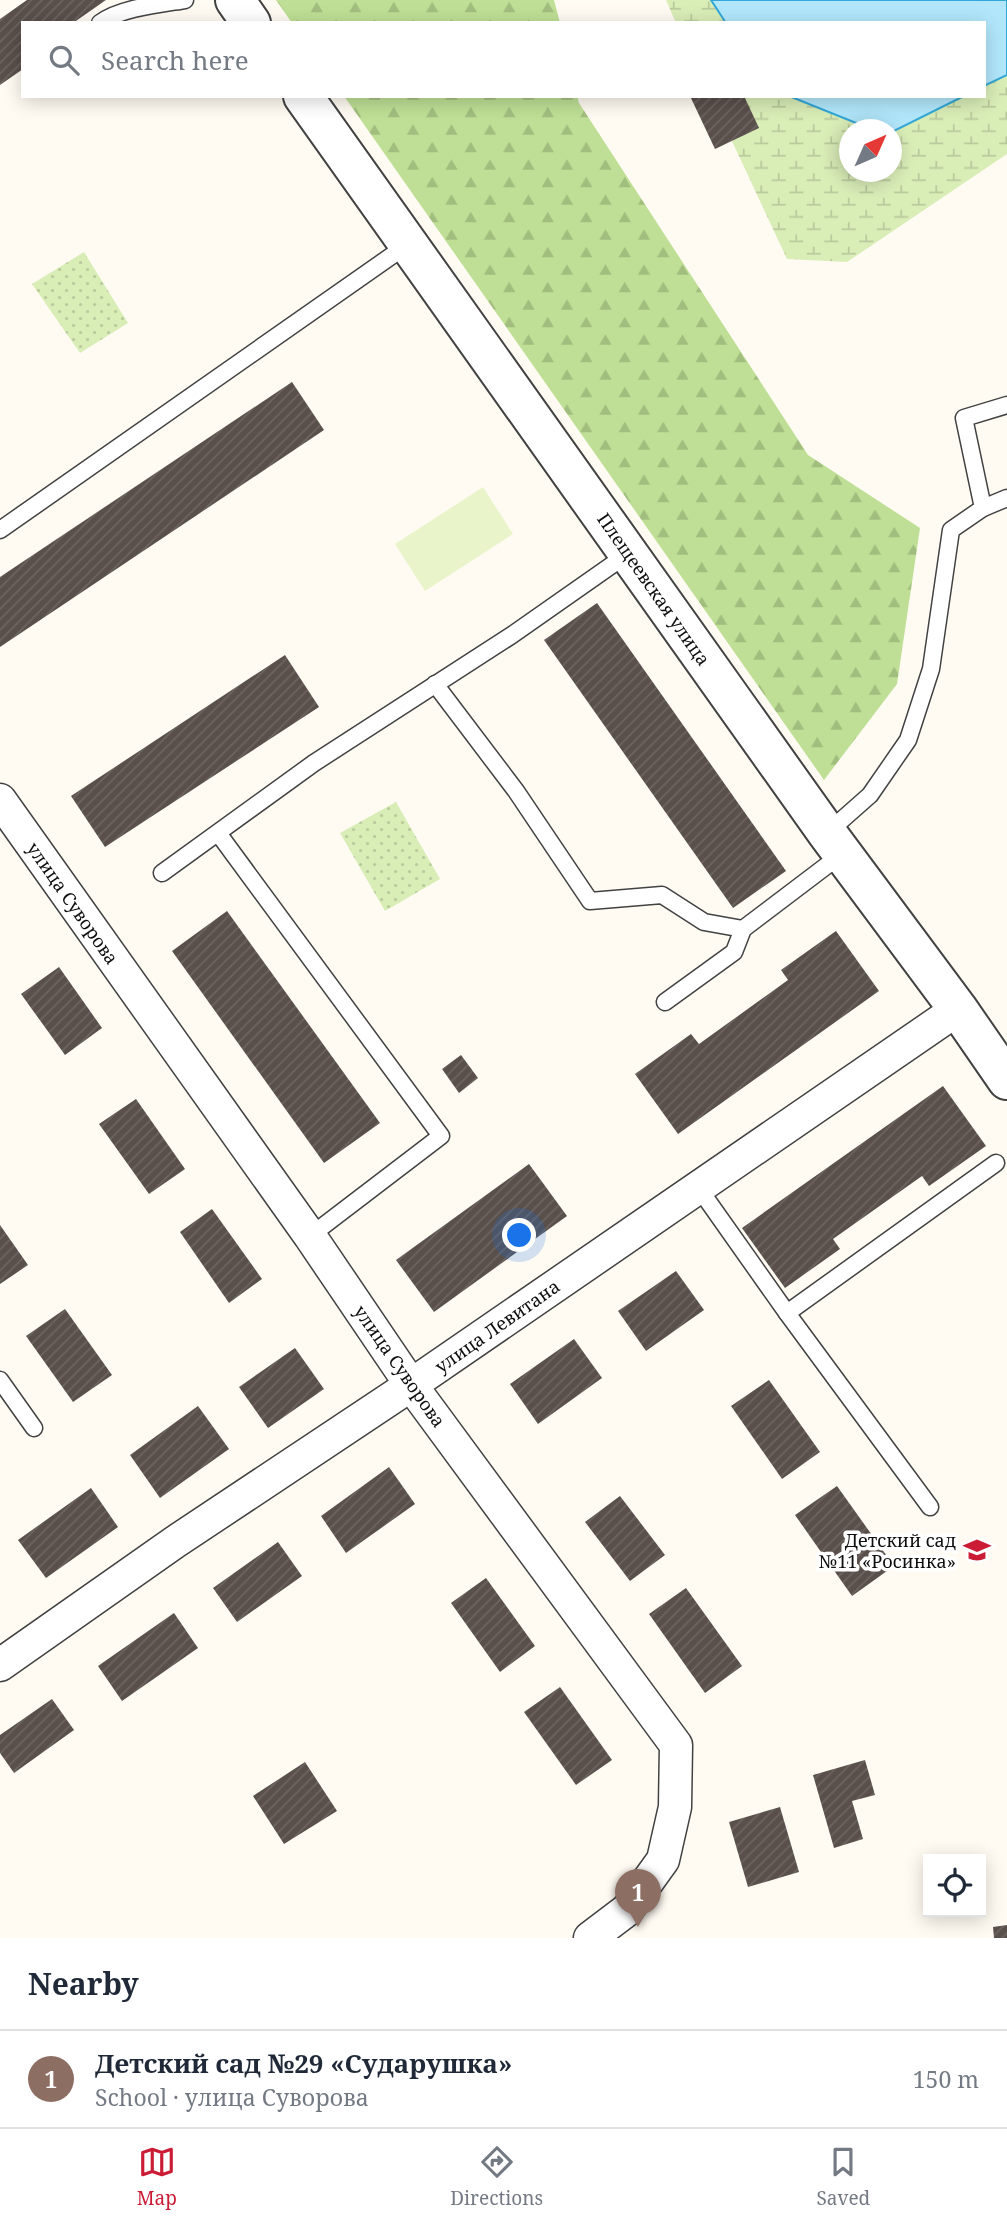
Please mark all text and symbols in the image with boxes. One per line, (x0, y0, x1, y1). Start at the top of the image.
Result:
search box (21, 21, 986, 98)
icon: search (45, 41, 83, 79)
text: Search here (101, 42, 249, 78)
north arrow (839, 119, 902, 182)
street label: Плещеевская улица (592, 508, 716, 670)
street label: улица Суворова (22, 837, 124, 969)
your location (502, 1218, 536, 1252)
street label: улица Левитана (430, 1274, 564, 1378)
street label: улица Суворова (349, 1300, 451, 1432)
place label: Детский сад №11 «Росинка» (819, 1528, 956, 1573)
school or university icon: Детский сад №11 «Росинка» (962, 1535, 992, 1565)
map controls (923, 1854, 986, 1917)
button: locate (923, 1854, 986, 1917)
pin: 1 (615, 1869, 661, 1927)
text: Nearby (28, 1963, 139, 2004)
text: Детский сад №29 «Сударушка» (95, 2045, 512, 2081)
text: 1 (45, 2063, 58, 2095)
text: 150 m (913, 2063, 979, 2095)
text: School · улица Суворова (95, 2081, 369, 2113)
tab: Map (137, 2143, 177, 2211)
tab: Directions (450, 2143, 543, 2211)
tab: Saved (816, 2143, 870, 2211)

